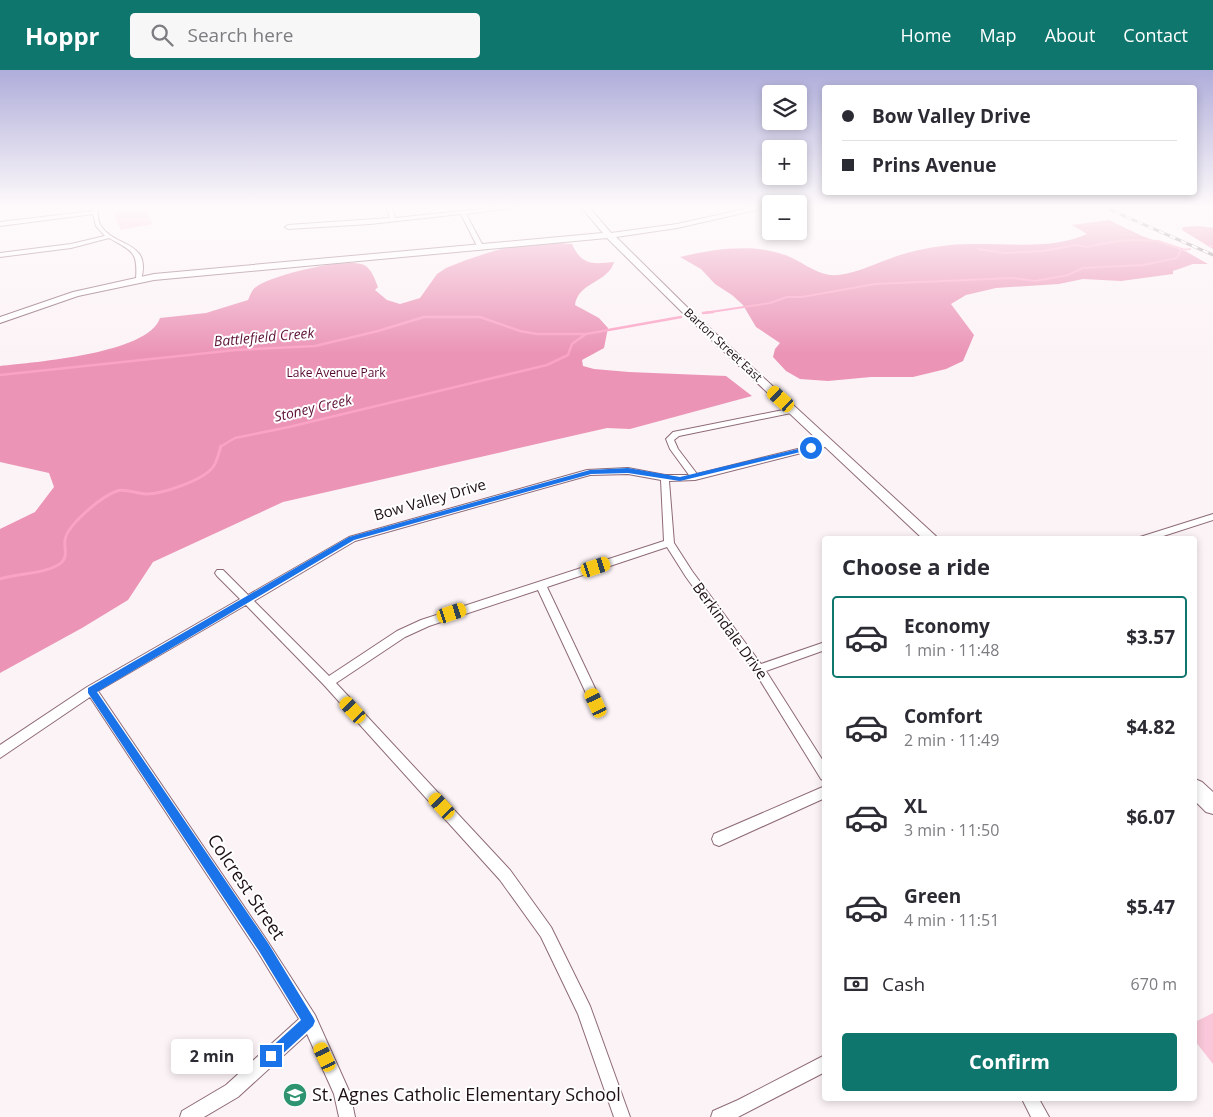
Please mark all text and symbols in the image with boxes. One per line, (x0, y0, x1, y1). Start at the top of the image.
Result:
search box (130, 13, 480, 58)
text: Hoppr (25, 19, 100, 52)
icon: search (148, 21, 176, 49)
text: Search here (188, 22, 293, 48)
text: Home (901, 23, 951, 47)
text: Map (979, 23, 1017, 47)
text: About (1045, 23, 1095, 47)
text: Contact (1123, 23, 1188, 47)
map controls (762, 85, 807, 240)
button: layers (762, 85, 807, 130)
text: Bow Valley Drive (872, 103, 1031, 129)
button: + (762, 140, 807, 185)
text: Prins Avenue (872, 152, 997, 178)
button: − (762, 195, 807, 240)
street label: Barton Street East (681, 304, 766, 385)
water label: Battlefield Creek (213, 323, 316, 350)
park label: Lake Avenue Park (286, 364, 386, 381)
car (764, 383, 797, 415)
water label: Stoney Creek (272, 389, 355, 426)
route start (800, 437, 822, 459)
street label: Bow Valley Drive (371, 473, 488, 525)
text: Choose a ride (842, 551, 990, 581)
car (579, 555, 612, 579)
street label: Berkindale Drive (689, 578, 773, 683)
car (435, 601, 468, 625)
text: Economy (904, 613, 990, 639)
icon: car (844, 615, 889, 660)
text: $3.57 (1126, 624, 1175, 650)
text: 1 min · 11:48 (904, 639, 999, 661)
car (582, 686, 609, 720)
car (337, 694, 368, 726)
text: Comfort (904, 703, 983, 729)
icon: car (844, 705, 889, 750)
text: $4.82 (1126, 714, 1175, 740)
text: 2 min · 11:49 (904, 729, 999, 751)
car (426, 790, 457, 822)
text: XL (904, 793, 927, 819)
icon: car (844, 795, 889, 840)
text: $6.07 (1126, 804, 1175, 830)
text: 3 min · 11:50 (904, 819, 999, 841)
street label: Colcrest Street (203, 829, 291, 944)
text: Green (904, 883, 961, 909)
icon: car (844, 885, 889, 930)
text: $5.47 (1126, 894, 1175, 920)
text: 4 min · 11:51 (904, 909, 999, 931)
icon: cash (842, 970, 870, 998)
text: Cash (882, 971, 925, 997)
text: 670 m (1131, 973, 1177, 995)
button: Confirm (842, 1033, 1177, 1091)
callout: 2 min (171, 1038, 254, 1074)
car (311, 1040, 338, 1074)
text: 2 min (190, 1045, 234, 1067)
route end (260, 1045, 282, 1067)
school or university icon: St. Agnes Catholic Elementary School (282, 1082, 308, 1108)
place label: St. Agnes Catholic Elementary School (312, 1082, 621, 1106)

